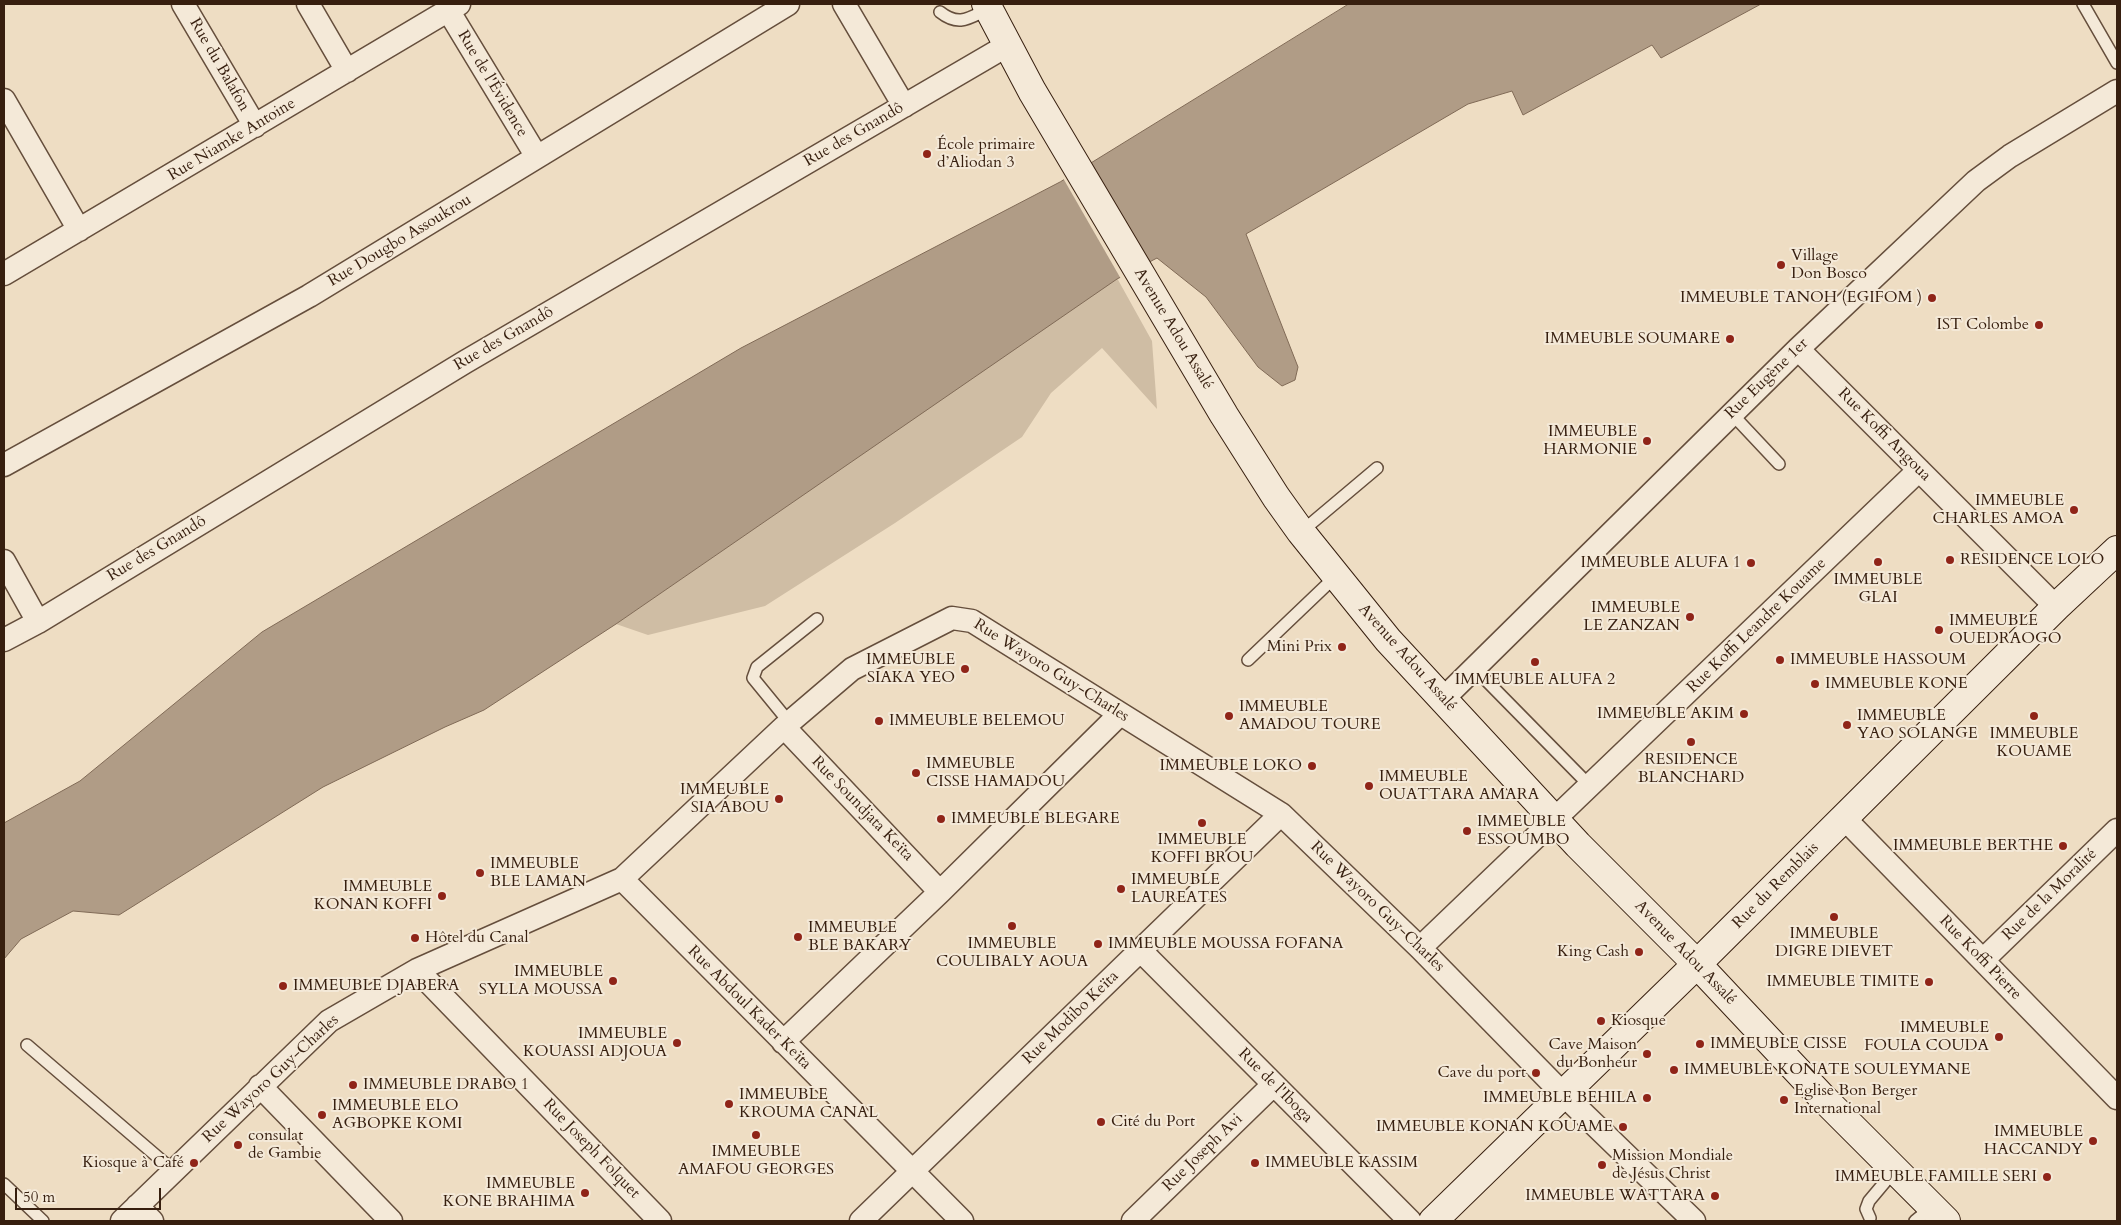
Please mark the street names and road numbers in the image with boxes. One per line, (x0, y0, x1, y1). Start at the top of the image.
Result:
street label: Rue du Balafon (185, 15, 253, 115)
street label: Rue de l'Évidence (453, 27, 531, 141)
street label: Rue Niamke Antoine (165, 94, 299, 186)
street label: Rue des Gnandô (801, 99, 907, 171)
street label: Rue Dougbo Assoukrou (325, 191, 475, 291)
street label: Avenue Adou Assalé (1129, 265, 1217, 393)
street label: Rue des Gnandô (451, 303, 557, 375)
street label: Rue Eugène 1er (1721, 334, 1813, 424)
street label: Rue Koffi Angoua (1833, 384, 1935, 486)
street label: Rue des Gnandô (104, 512, 210, 586)
street label: Rue Koffi Leandre Kouame (1683, 554, 1831, 698)
street label: Avenue Adou Assalé (1354, 600, 1460, 716)
street label: Rue Wayoro Guy-Charles (970, 615, 1132, 727)
street label: Rue Soundjata Keïta (807, 752, 917, 866)
street label: Rue Wayoro Guy-Charles (1306, 838, 1448, 976)
street label: Rue du Remblais (1729, 839, 1823, 933)
street label: Rue de la Moralité (1999, 845, 2101, 945)
street label: Avenue Adou Assalé (1630, 897, 1740, 1009)
street label: Rue Koffi Pierre (1935, 912, 2025, 1004)
street label: Rue Abdoul Kader Keïta (683, 942, 815, 1074)
street label: Rue Modibo Keïta (1019, 967, 1123, 1069)
street label: Rue Wayoro Guy-Charles (199, 1011, 343, 1147)
street label: Rue de l'Iboga (1234, 1045, 1316, 1127)
street label: Rue Joseph Folquet (539, 1095, 643, 1203)
street label: Rue Joseph Avi (1159, 1110, 1247, 1196)

